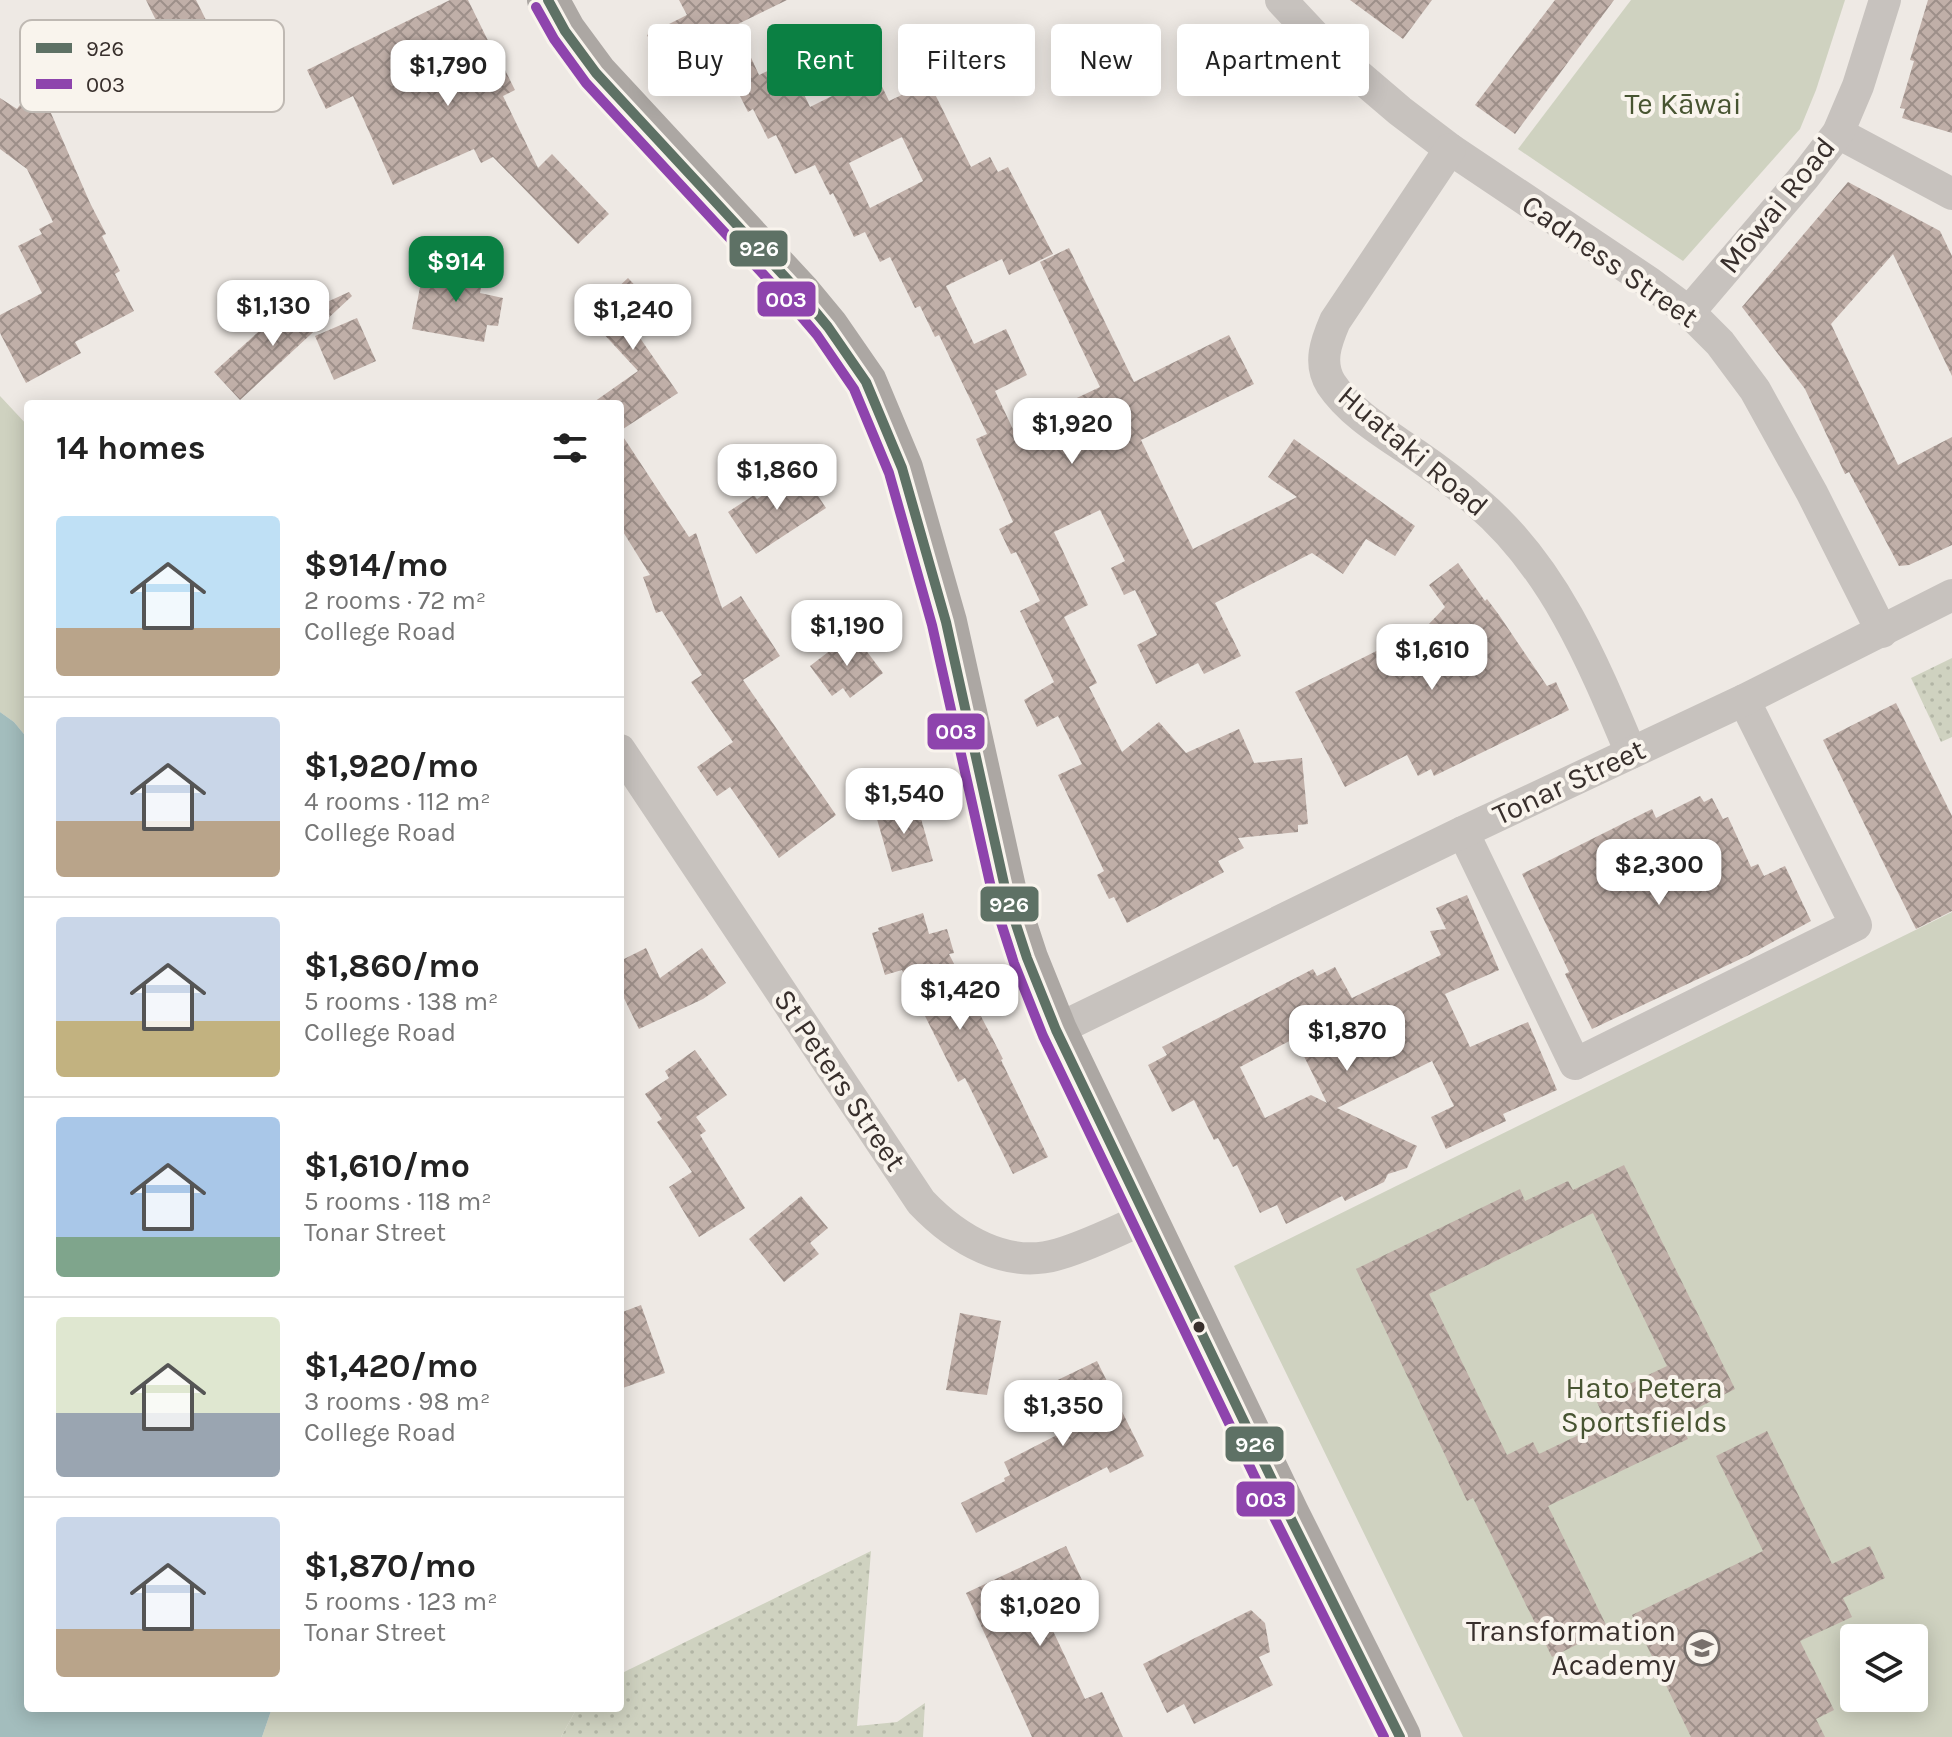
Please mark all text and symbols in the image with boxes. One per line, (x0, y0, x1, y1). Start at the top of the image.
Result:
legend (20, 20, 284, 112)
chip: Buy (648, 24, 751, 96)
chip: Rent (767, 24, 882, 96)
chip: Filters (898, 24, 1035, 96)
chip: New (1051, 24, 1161, 96)
chip: Apartment (1177, 24, 1369, 96)
text: 926 (86, 36, 124, 62)
pin: $1,790 (383, 40, 513, 108)
text: $1,790 (408, 50, 488, 81)
text: 003 (86, 72, 125, 98)
park label: Te Kāwai (1624, 86, 1742, 122)
street label: Mōwai Road (1711, 129, 1843, 281)
street label: Cadness Street (1515, 187, 1705, 335)
line badge: 926 (728, 229, 789, 268)
pin: $914 (409, 236, 503, 304)
text: 926 (739, 236, 779, 262)
text: $914 (427, 246, 485, 277)
pin: $1,130 (208, 280, 338, 348)
line badge: 003 (756, 280, 817, 318)
pin: $1,240 (568, 284, 698, 352)
text: 003 (765, 287, 807, 313)
text: $1,130 (235, 290, 311, 321)
text: $1,240 (592, 294, 674, 325)
street label: Huataki Road (1331, 378, 1495, 524)
pin: $1,920 (1007, 398, 1137, 466)
text: $1,920 (1031, 408, 1113, 439)
icon: filters (548, 426, 592, 470)
text: 14 homes (56, 428, 206, 468)
pin: $1,860 (712, 444, 842, 512)
text: $1,860 (736, 454, 818, 485)
text: $914/mo (304, 545, 448, 585)
icon: home (120, 548, 216, 644)
text: 2 rooms · 72 m² (304, 585, 486, 616)
pin: $1,190 (782, 600, 912, 668)
text: $1,190 (809, 610, 885, 641)
text: College Road (304, 616, 456, 647)
pin: $1,610 (1367, 624, 1497, 692)
text: $1,610 (1394, 634, 1470, 665)
line badge: 003 (926, 712, 986, 751)
text: 003 (935, 719, 977, 745)
street label: Tonar Street (1487, 731, 1651, 833)
text: $1,920/mo (304, 746, 479, 786)
icon: home (120, 749, 216, 845)
pin: $1,540 (839, 768, 969, 836)
text: $1,540 (864, 778, 944, 809)
text: 4 rooms · 112 m² (304, 786, 491, 817)
text: College Road (304, 817, 456, 848)
pin: $2,300 (1594, 839, 1724, 907)
text: $2,300 (1614, 849, 1704, 880)
line badge: 926 (979, 885, 1040, 923)
text: 926 (989, 892, 1029, 918)
text: $1,860/mo (304, 946, 480, 986)
icon: home (120, 949, 216, 1045)
pin: $1,420 (895, 964, 1025, 1032)
text: $1,420 (919, 974, 1001, 1005)
street label: St Peters Street (766, 982, 914, 1178)
text: 5 rooms · 138 m² (304, 986, 499, 1017)
pin: $1,870 (1282, 1005, 1412, 1073)
text: $1,870 (1307, 1015, 1387, 1046)
text: College Road (304, 1017, 456, 1048)
text: $1,610/mo (304, 1146, 470, 1186)
icon: home (120, 1149, 216, 1245)
text: 5 rooms · 118 m² (304, 1186, 492, 1217)
text: Tonar Street (304, 1217, 446, 1248)
unlabelled marker (1191, 1319, 1207, 1335)
text: $1,420/mo (304, 1346, 478, 1386)
icon: home (120, 1349, 216, 1445)
park label: Hato Petera Sportsfields (1561, 1370, 1727, 1440)
pin: $1,350 (998, 1380, 1128, 1448)
text: 3 rooms · 98 m² (304, 1386, 490, 1417)
text: $1,350 (1022, 1390, 1104, 1421)
text: College Road (304, 1417, 456, 1448)
line badge: 926 (1224, 1425, 1285, 1463)
text: 926 (1235, 1432, 1275, 1458)
line badge: 003 (1235, 1480, 1296, 1518)
text: 003 (1245, 1487, 1287, 1513)
text: $1,870/mo (304, 1546, 476, 1586)
icon: home (120, 1549, 216, 1645)
pin: $1,020 (975, 1580, 1105, 1648)
text: 5 rooms · 123 m² (304, 1586, 498, 1617)
text: $1,020 (999, 1590, 1081, 1621)
place label: Transformation Academy (1466, 1613, 1676, 1683)
text: Tonar Street (304, 1617, 446, 1648)
map controls (1840, 1624, 1928, 1712)
button: layers (1840, 1624, 1928, 1712)
school or university icon: Transformation Academy (1683, 1629, 1721, 1667)

